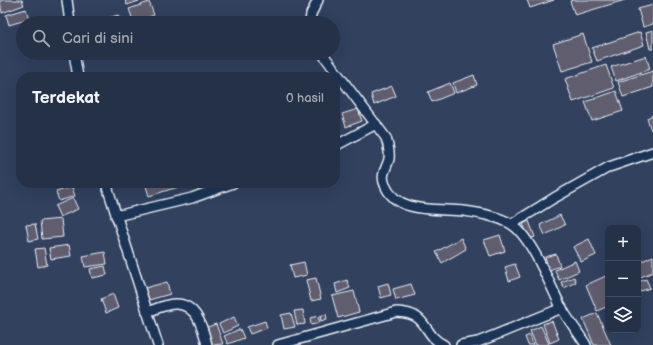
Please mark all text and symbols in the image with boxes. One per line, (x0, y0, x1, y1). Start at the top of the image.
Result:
search box (16, 16, 340, 60)
icon: search (30, 27, 52, 49)
text: Cari di sini (62, 29, 133, 48)
text: Terdekat (32, 88, 100, 108)
text: 0 hasil (286, 90, 324, 106)
map controls (605, 225, 641, 333)
button: + (605, 225, 641, 261)
button: − (605, 261, 641, 297)
button: layers (605, 297, 641, 333)

